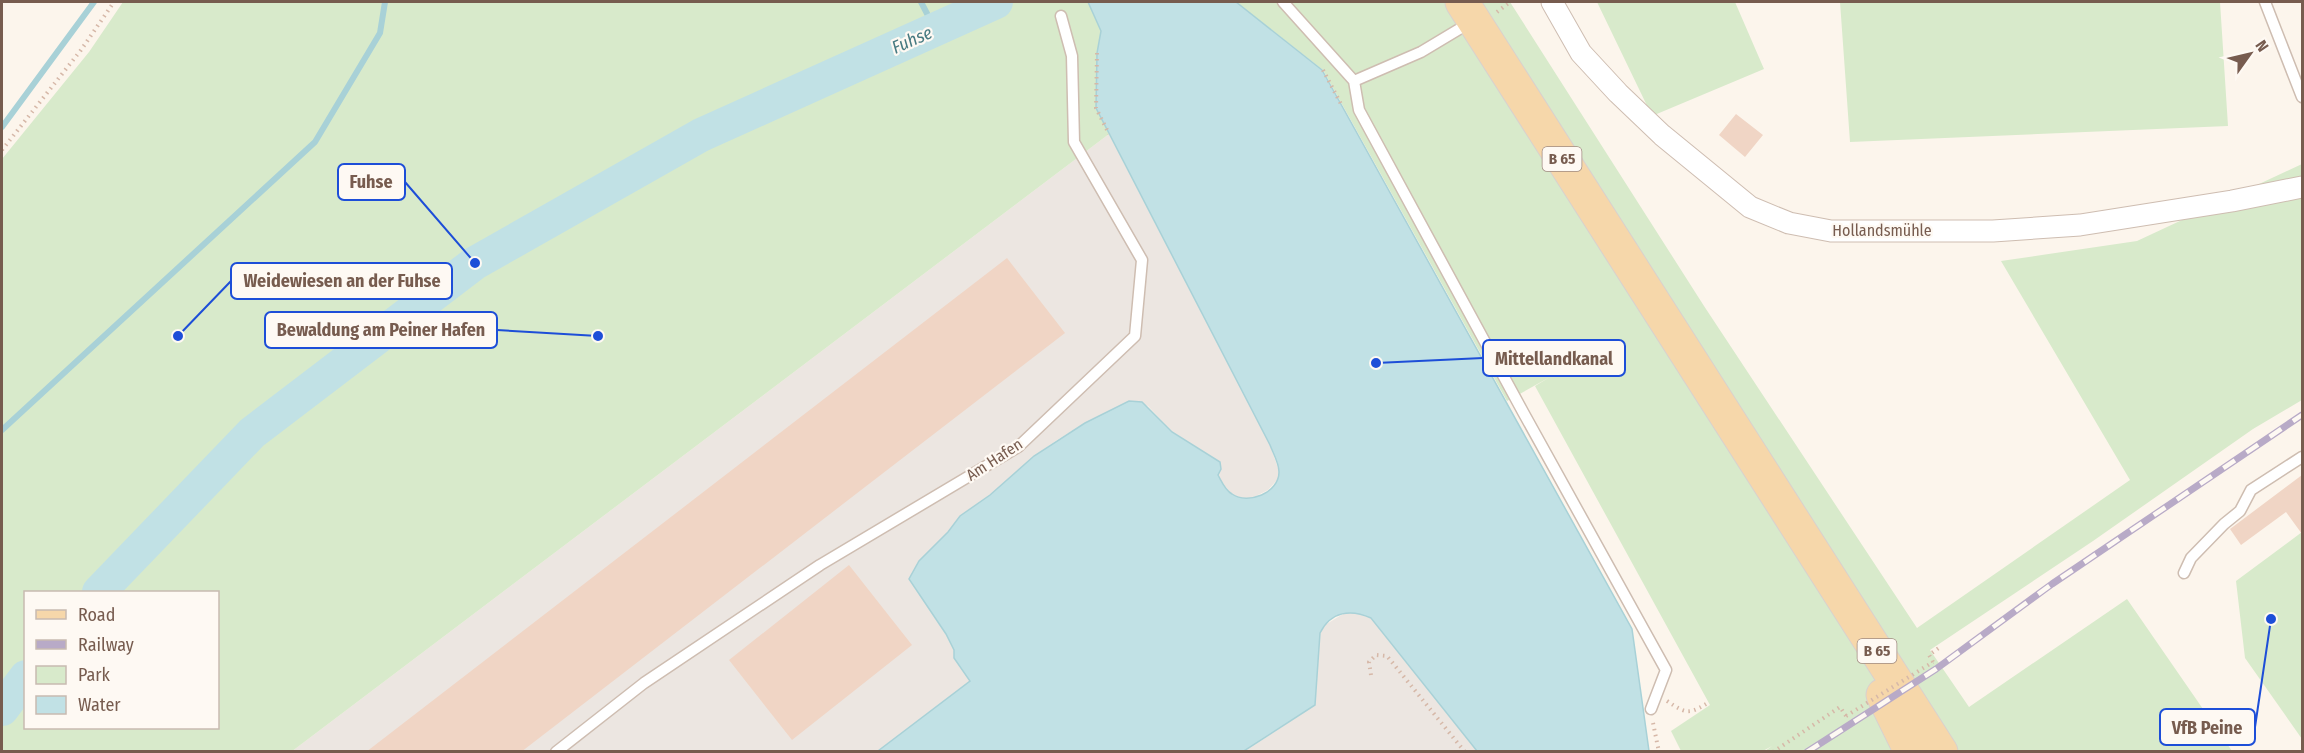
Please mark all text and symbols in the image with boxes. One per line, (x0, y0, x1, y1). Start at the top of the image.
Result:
water label: Fuhse (888, 21, 936, 59)
north arrow (2220, 24, 2280, 84)
text: N (2251, 37, 2273, 55)
road number: B 65 (1542, 147, 1582, 171)
callout: Fuhse (338, 164, 405, 200)
text: Fuhse (349, 171, 393, 193)
street label: Hollandsmühle (1832, 221, 1932, 240)
callout: Weidewiesen an der Fuhse (231, 263, 452, 299)
text: Weidewiesen an der Fuhse (243, 270, 441, 292)
callout: Bewaldung am Peiner Hafen (265, 312, 497, 348)
text: Bewaldung am Peiner Hafen (277, 319, 485, 341)
callout: Mittellandkanal (1483, 340, 1625, 376)
text: Mittellandkanal (1495, 348, 1613, 370)
street label: Am Hafen (963, 434, 1026, 485)
legend (24, 591, 219, 729)
text: Road (78, 604, 115, 626)
text: Railway (78, 634, 134, 656)
road number: B 65 (1858, 639, 1896, 663)
text: Park (78, 664, 111, 686)
text: Water (78, 694, 121, 716)
callout: VfB Peine (2160, 709, 2255, 745)
text: VfB Peine (2171, 717, 2242, 739)

